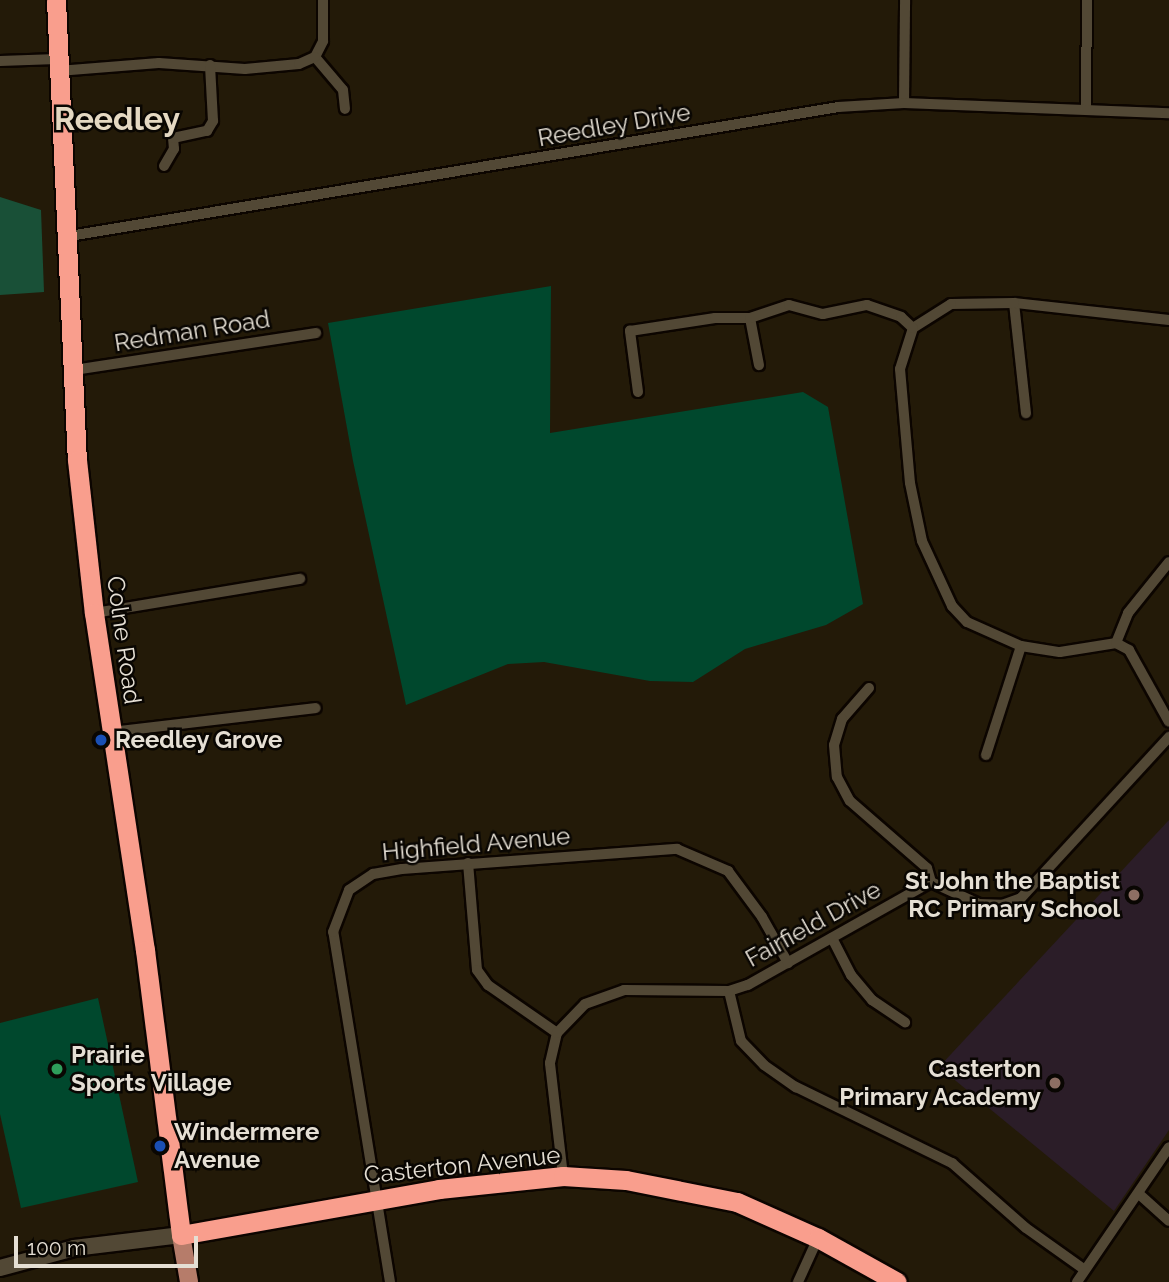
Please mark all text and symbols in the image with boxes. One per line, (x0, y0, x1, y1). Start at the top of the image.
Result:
street label: Reedley Drive (535, 97, 693, 153)
district label: Reedley (54, 100, 180, 138)
street label: Redman Road (112, 304, 272, 358)
street label: Colne Road (101, 574, 147, 706)
place label: Reedley Grove (115, 726, 283, 754)
marker: Reedley Grove (93, 732, 109, 748)
street label: Highfield Avenue (380, 821, 572, 867)
place label: St John the Baptist RC Primary School (904, 867, 1120, 923)
street label: Fairfield Drive (740, 875, 886, 973)
marker: St John the Baptist RC Primary School (1126, 887, 1142, 903)
place label: Prairie Sports Village (71, 1041, 232, 1097)
place label: Casterton Primary Academy (838, 1055, 1041, 1111)
marker: Prairie Sports Village (49, 1061, 65, 1077)
marker: Casterton Primary Academy (1047, 1075, 1063, 1091)
place label: Windermere Avenue (174, 1118, 319, 1174)
marker: Windermere Avenue (152, 1138, 168, 1154)
street label: Casterton Avenue (362, 1140, 562, 1190)
scale bar (18, 1222, 201, 1266)
text: 100 m (27, 1235, 86, 1260)

